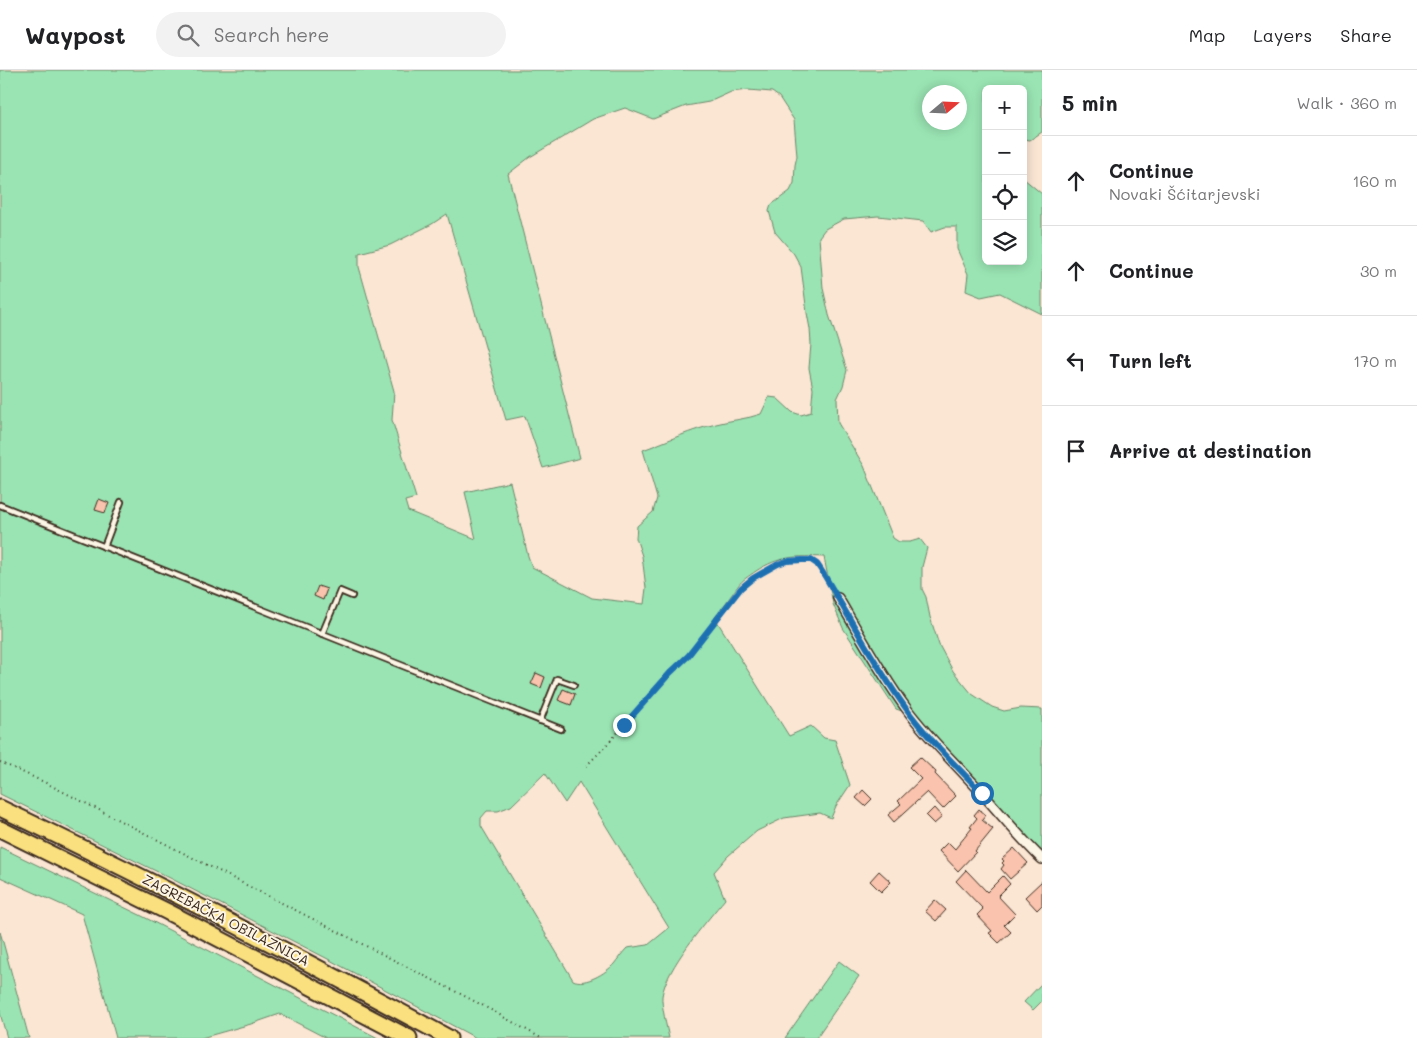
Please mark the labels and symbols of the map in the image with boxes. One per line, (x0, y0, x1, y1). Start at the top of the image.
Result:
north arrow (922, 85, 967, 130)
route end (613, 714, 636, 737)
route start (971, 782, 994, 805)
street label: ZAGREBAČKA OBILAZNICA (139, 869, 313, 970)

